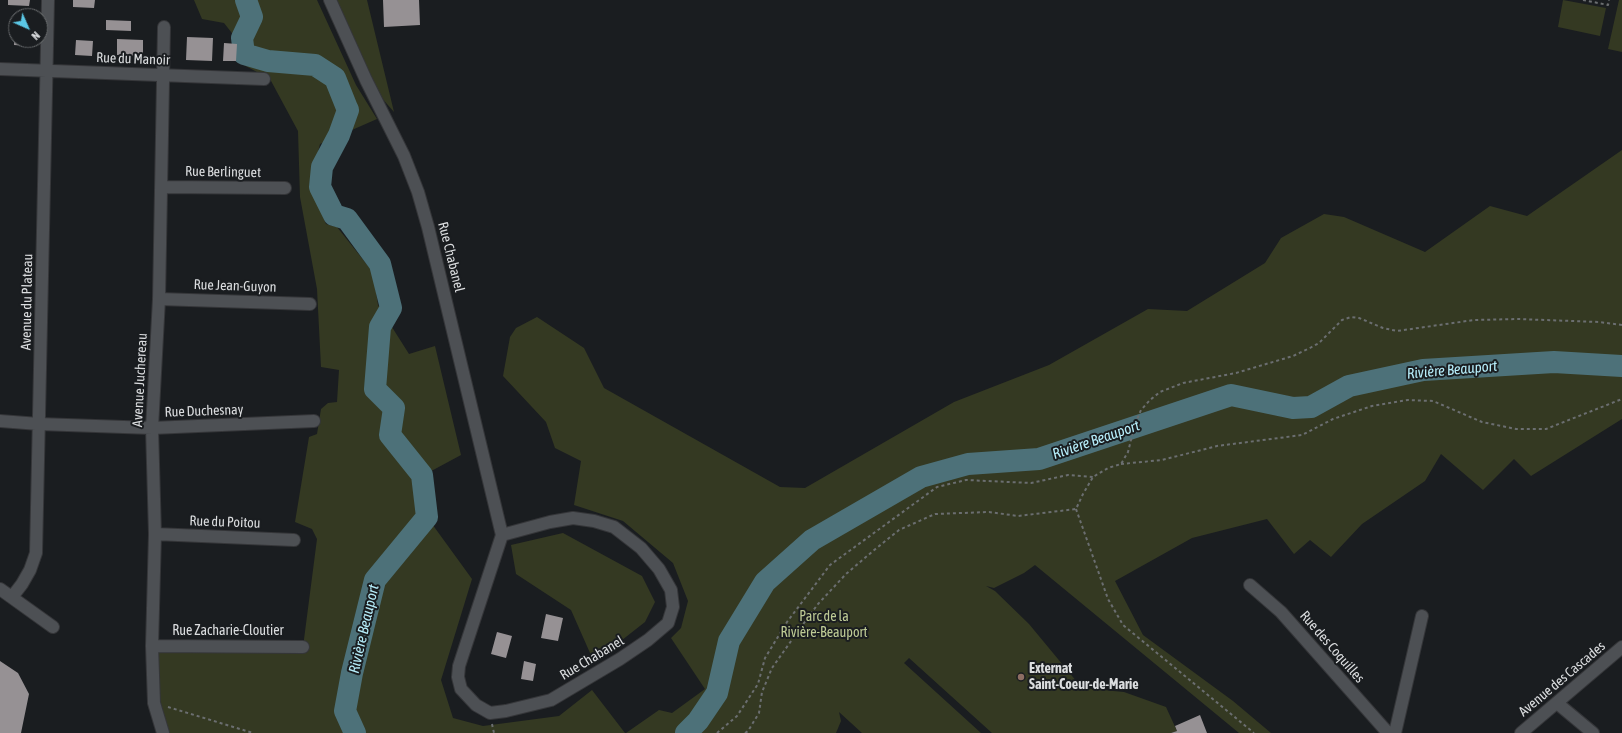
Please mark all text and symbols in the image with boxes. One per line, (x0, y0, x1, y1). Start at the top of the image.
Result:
north arrow (8, 8, 48, 48)
text: N (29, 29, 42, 42)
street label: Rue du Manoir (96, 49, 170, 69)
street label: Rue Berlinguet (185, 163, 261, 181)
street label: Rue Chabanel (434, 220, 468, 294)
street label: Avenue du Plateau (18, 254, 36, 350)
street label: Rue Jean-Guyon (193, 276, 277, 296)
street label: Avenue Juchereau (129, 333, 151, 427)
water label: Rivière Beauport (1406, 357, 1498, 383)
street label: Rue Duchesnay (164, 401, 244, 421)
water label: Rivière Beauport (1050, 417, 1142, 463)
street label: Rue du Poitou (189, 512, 261, 532)
water label: Rivière Beauport (345, 583, 383, 675)
street label: Rue des Coquilles (1296, 608, 1368, 686)
park label: Parc de la Rivière-Beauport (780, 609, 868, 642)
street label: Rue Zacharie-Cloutier (172, 623, 284, 639)
street label: Rue Chabanel (557, 632, 627, 684)
street label: Avenue des Cascades (1515, 638, 1609, 720)
place label: Externat Saint-Coeur-de-Marie (1029, 661, 1139, 694)
marker: Externat Saint-Coeur-de-Marie (1016, 672, 1026, 682)

